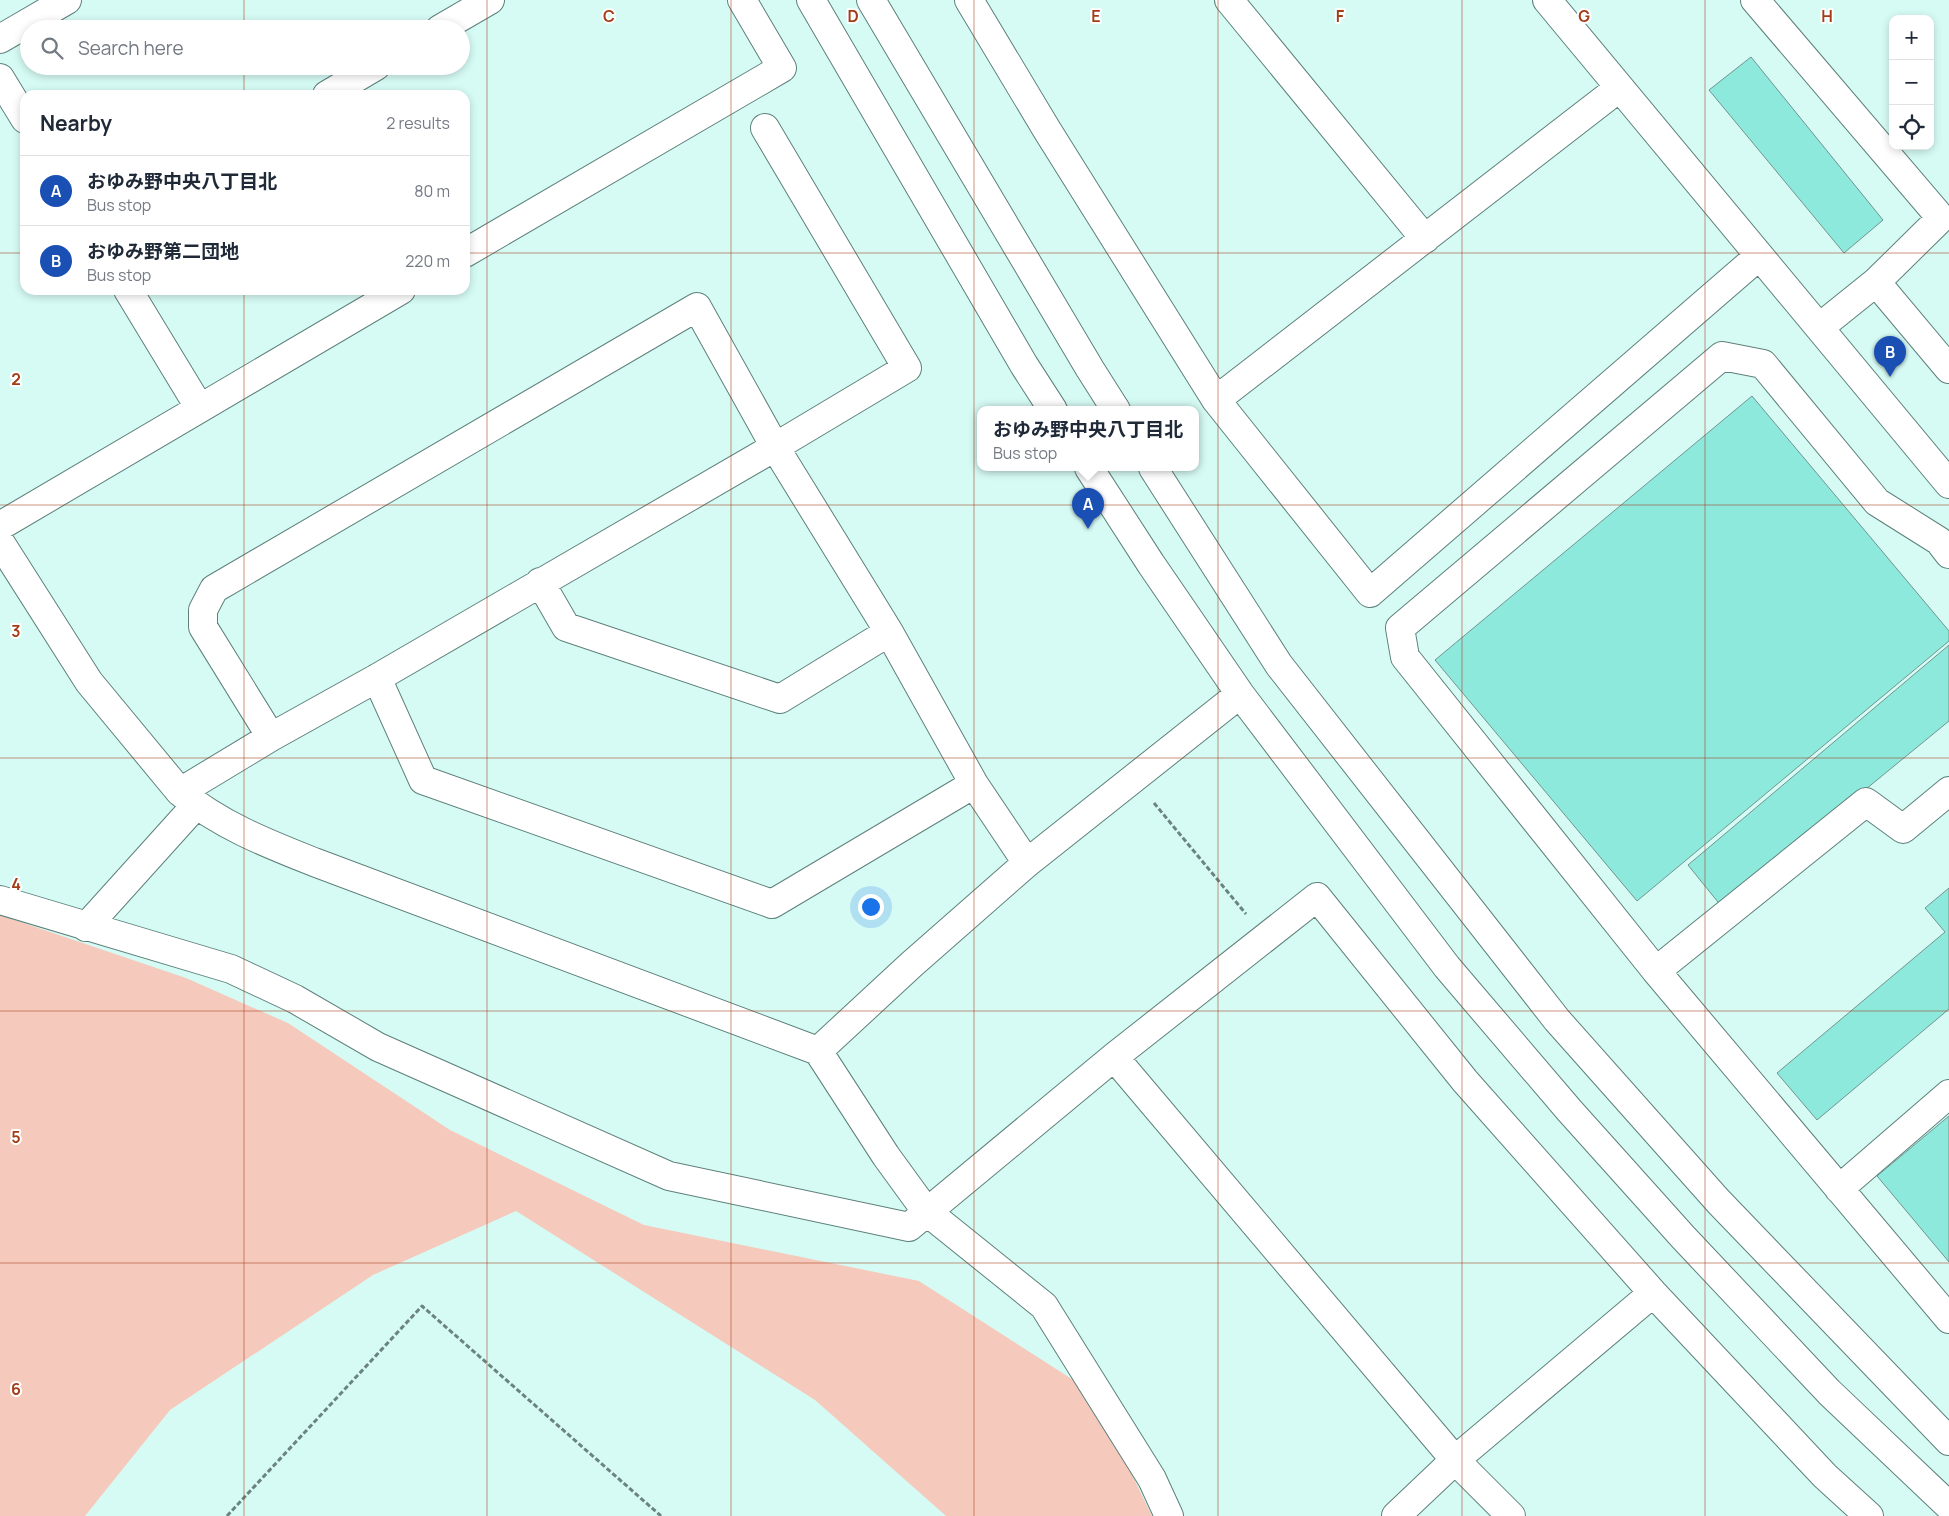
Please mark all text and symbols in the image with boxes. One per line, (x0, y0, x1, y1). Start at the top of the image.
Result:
text: C (603, 5, 615, 27)
text: D (847, 5, 859, 27)
text: E (1091, 5, 1101, 27)
text: F (1336, 5, 1345, 27)
text: G (1578, 5, 1590, 27)
text: H (1821, 5, 1833, 27)
map controls (1889, 15, 1934, 150)
button: + (1889, 15, 1934, 60)
search box (20, 20, 470, 75)
icon: search (38, 34, 66, 62)
text: Search here (78, 35, 184, 61)
button: − (1889, 60, 1934, 105)
button: locate (1889, 105, 1934, 150)
text: Nearby (40, 109, 112, 137)
text: 2 results (386, 112, 450, 134)
text: おゆみ野中央八丁目北 (87, 168, 277, 194)
text: A (51, 180, 61, 202)
text: 80 m (414, 180, 450, 202)
text: Bus stop (87, 194, 151, 216)
text: おゆみ野第二団地 (87, 238, 239, 264)
text: B (51, 250, 61, 272)
text: 220 m (405, 250, 450, 272)
text: Bus stop (87, 264, 151, 286)
pin: B (1874, 336, 1906, 377)
text: 2 (11, 368, 21, 390)
popup (977, 406, 1199, 471)
text: おゆみ野中央八丁目北 (993, 416, 1183, 442)
text: Bus stop (993, 442, 1057, 464)
pin: A (1072, 488, 1104, 529)
text: 3 (11, 620, 21, 642)
text: 4 (11, 873, 21, 895)
your location (858, 894, 884, 920)
text: 5 (11, 1126, 21, 1148)
text: 6 (11, 1378, 21, 1400)

